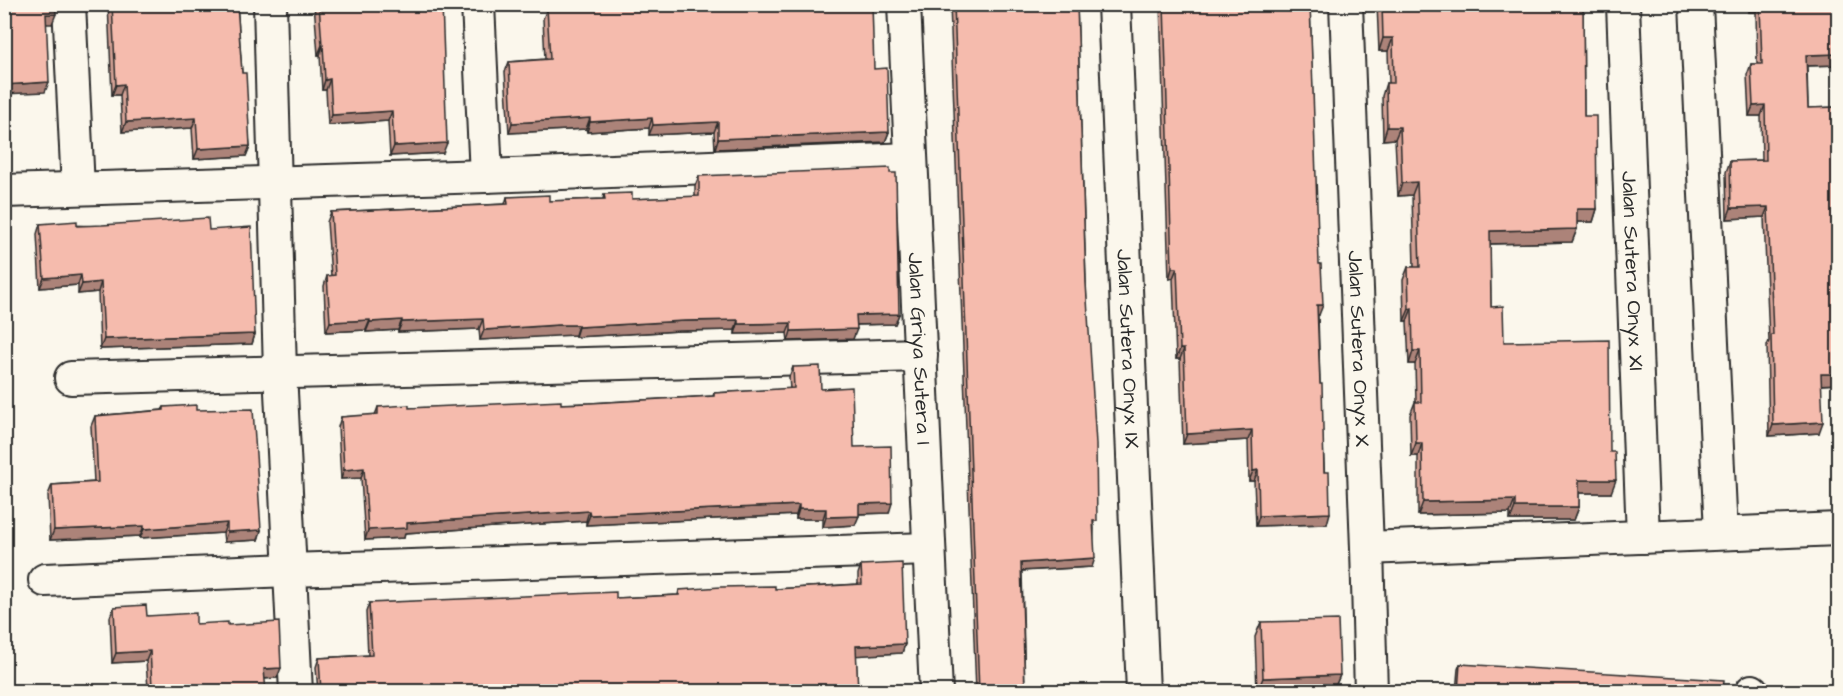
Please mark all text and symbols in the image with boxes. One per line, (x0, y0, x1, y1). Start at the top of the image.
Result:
street label: Jalan Sutera Onyx XI (1614, 171, 1651, 371)
street label: Jalan Sutera Onyx IX (1109, 248, 1147, 449)
street label: Jalan Sutera Onyx X (1341, 250, 1377, 448)
street label: Jalan Griya Sutera I (901, 252, 938, 446)

